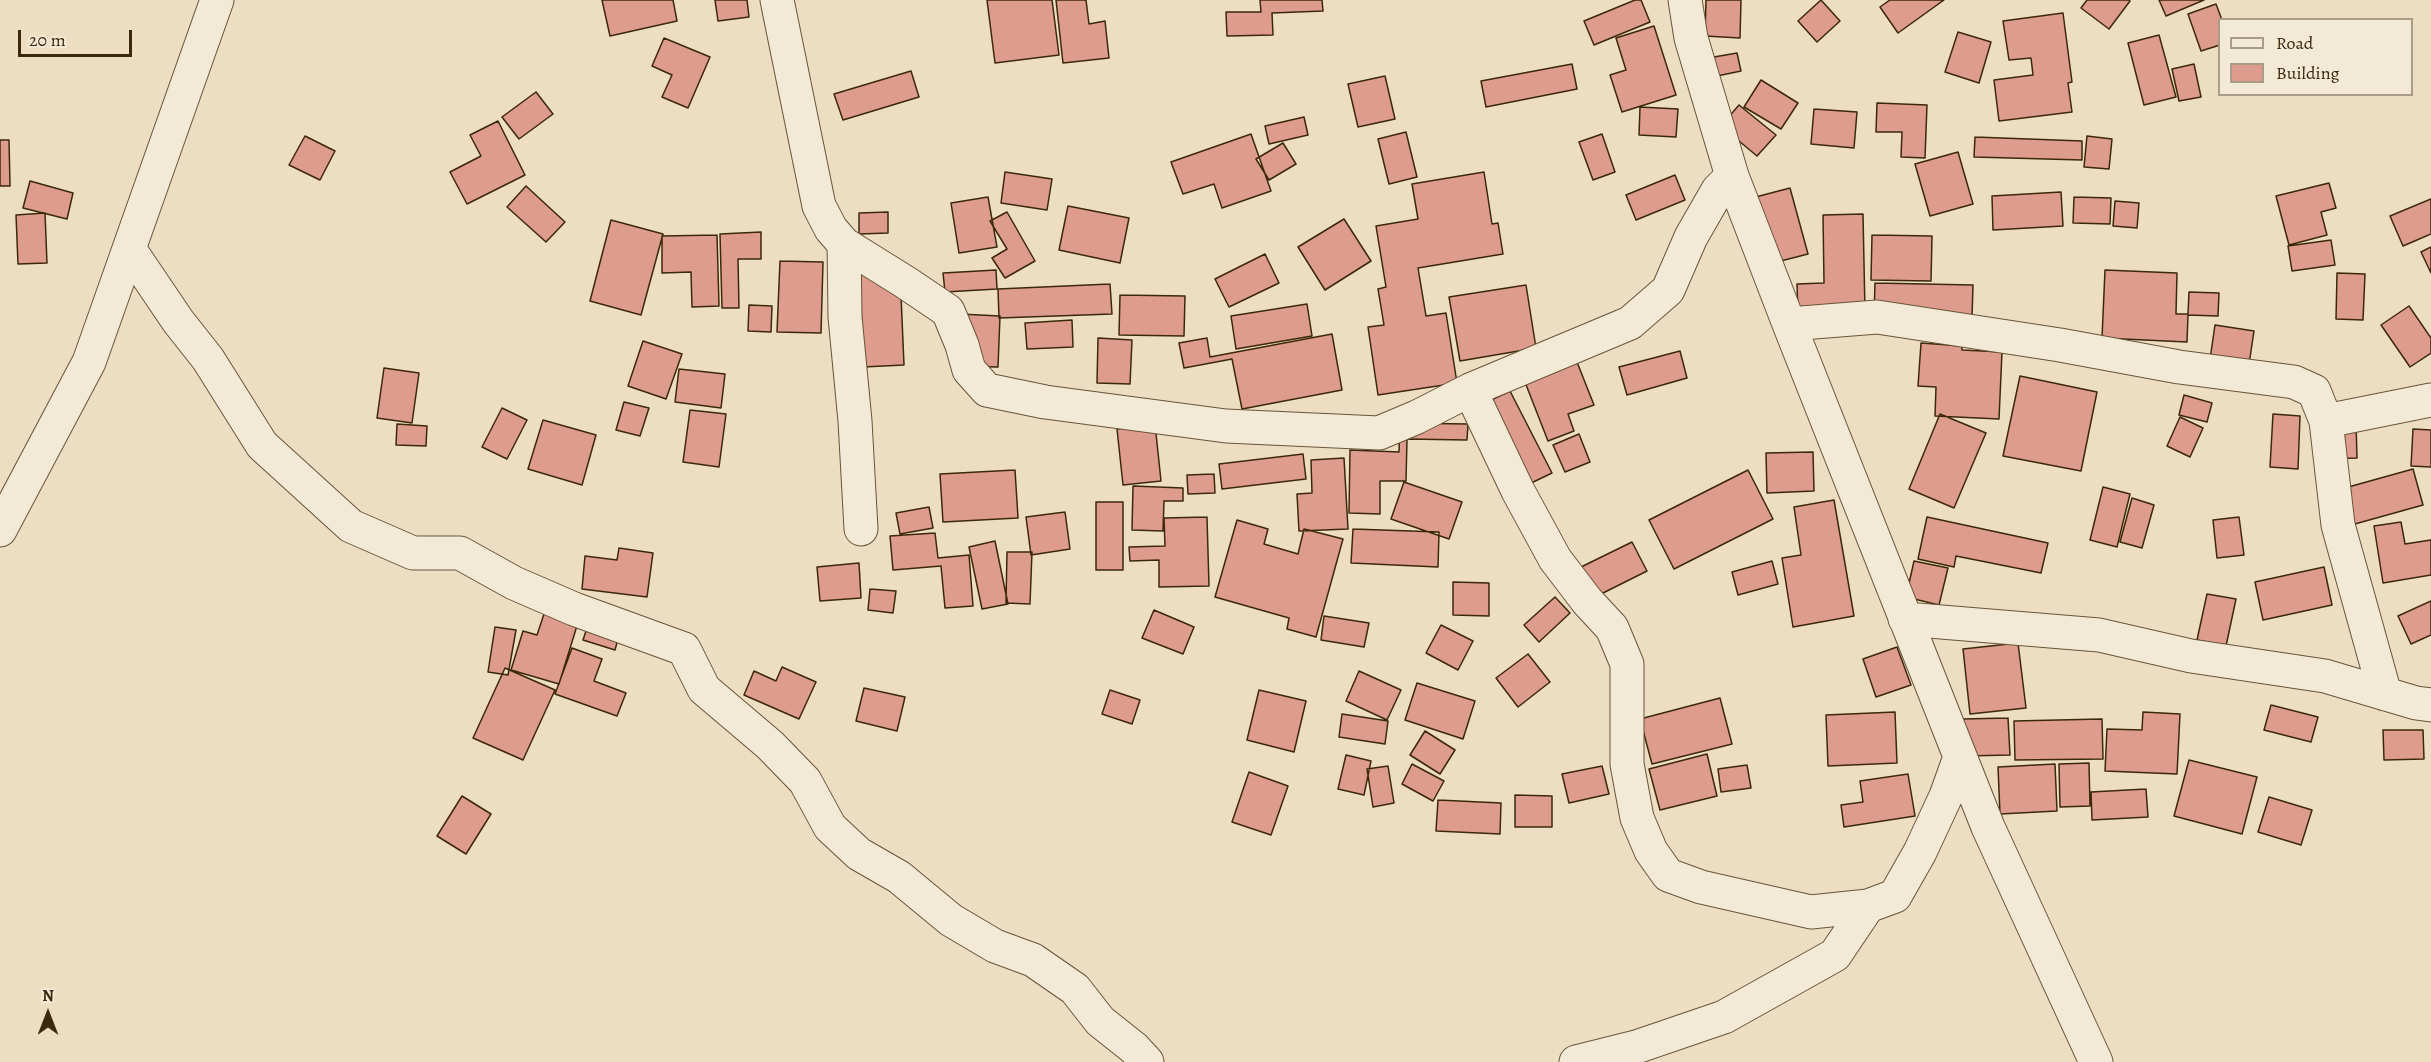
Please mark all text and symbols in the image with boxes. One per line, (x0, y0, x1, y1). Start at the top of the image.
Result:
scale bar (21, 18, 135, 56)
legend (2218, 18, 2413, 96)
text: 20 m (29, 28, 66, 52)
text: Road (2276, 31, 2313, 55)
text: Building (2276, 61, 2340, 85)
north arrow (18, 984, 78, 1044)
text: N (42, 985, 54, 1007)

